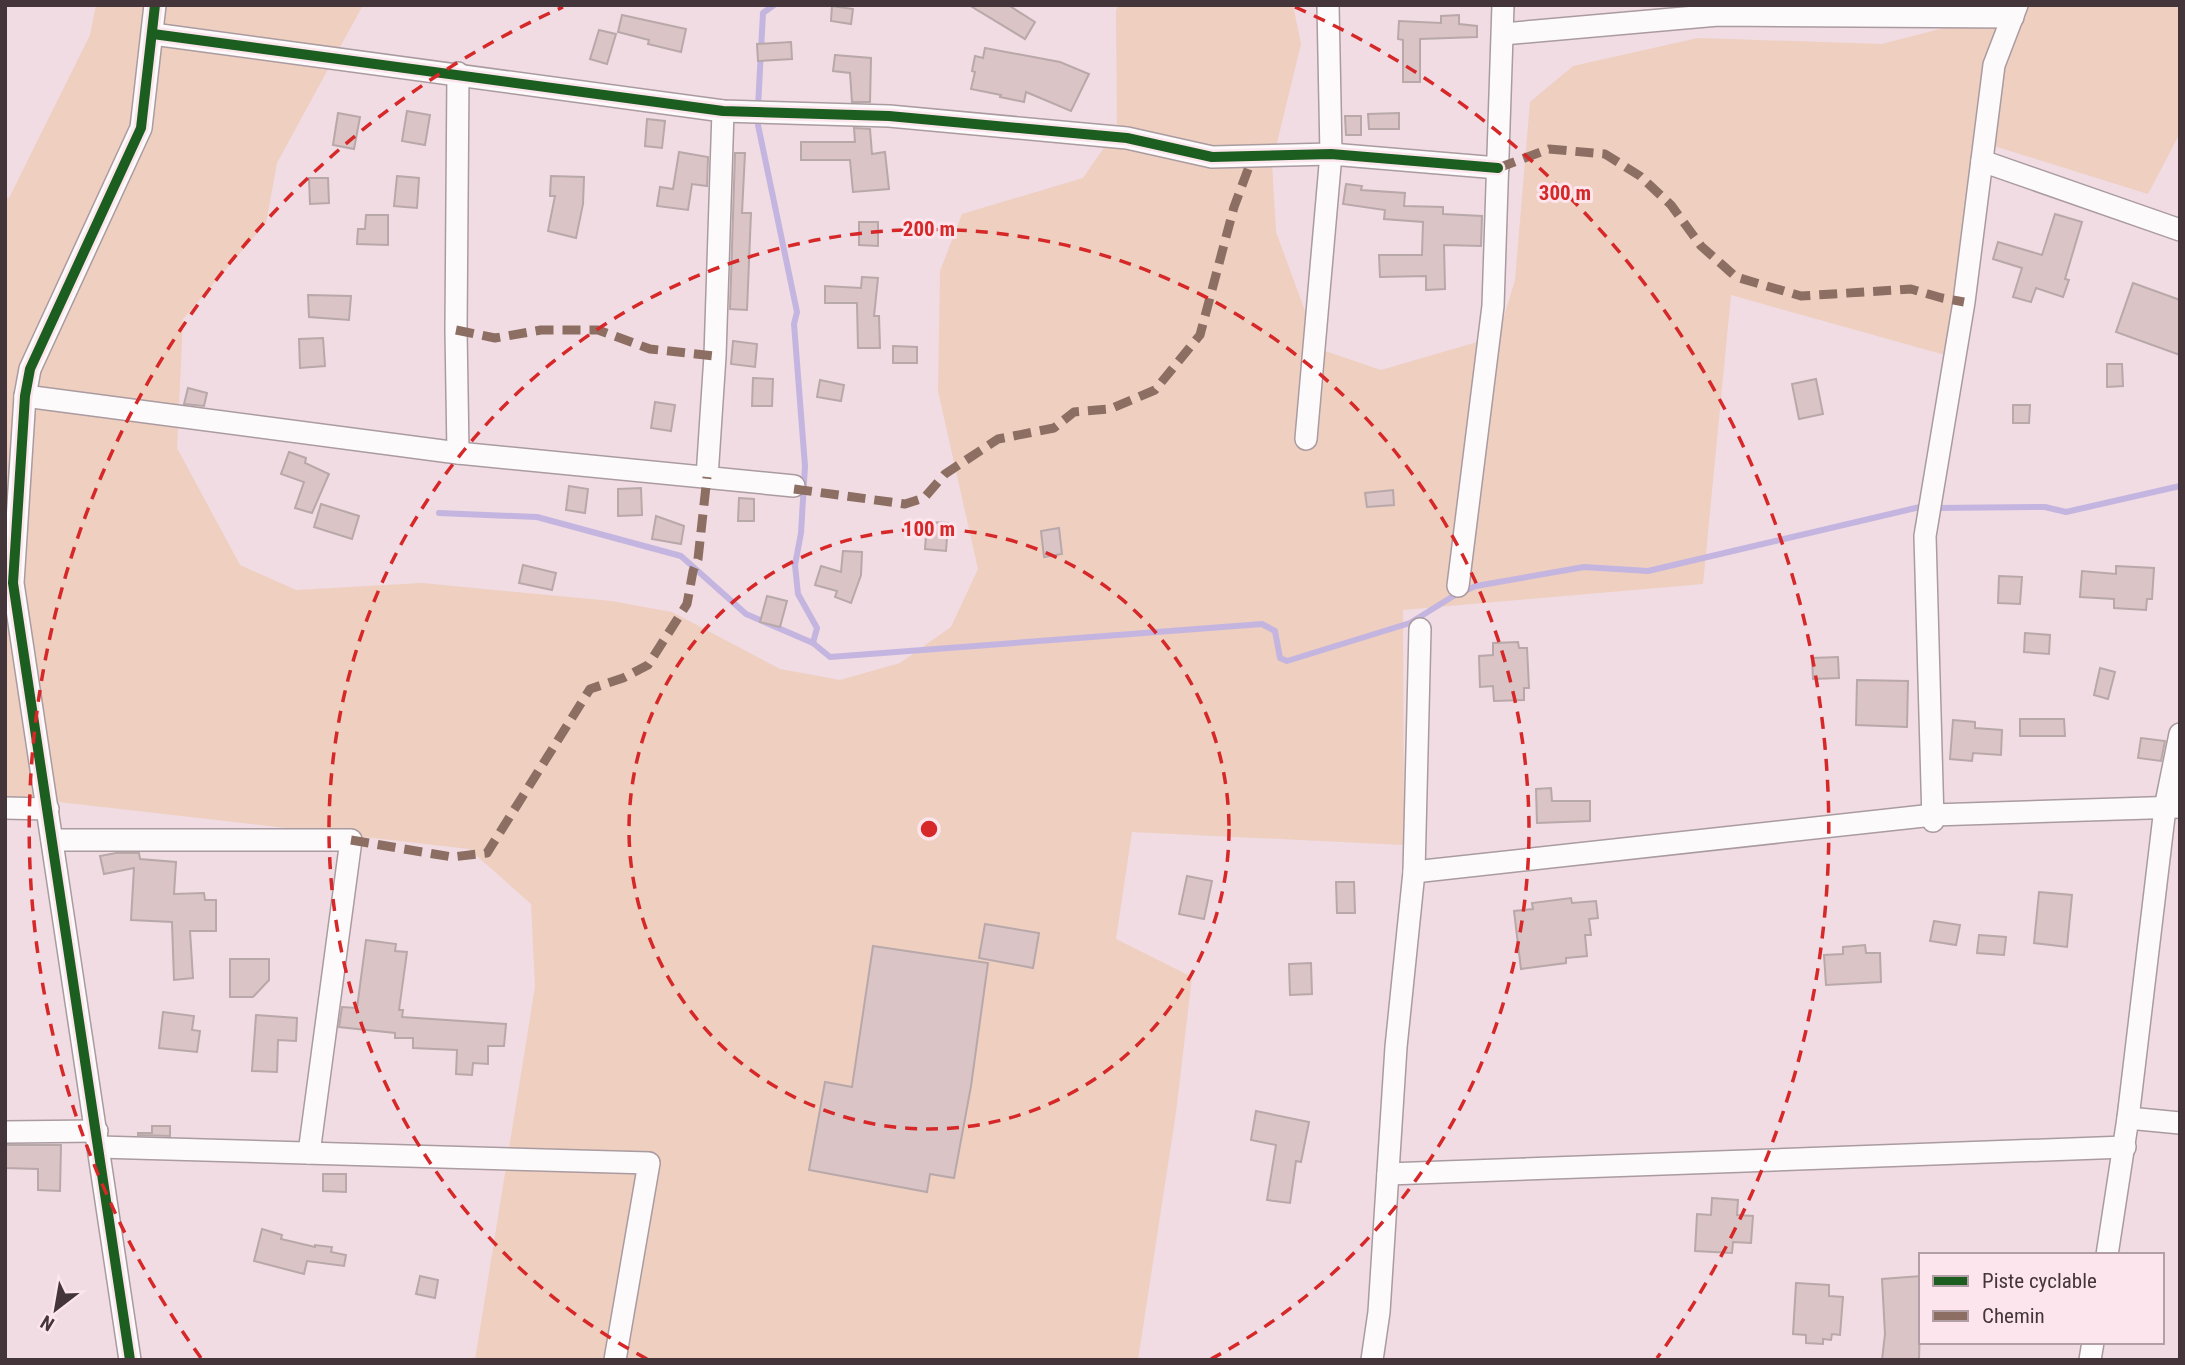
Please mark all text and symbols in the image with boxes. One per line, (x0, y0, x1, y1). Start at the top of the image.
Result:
text: 300 m (1539, 181, 1591, 205)
text: 200 m (903, 217, 955, 241)
text: 100 m (903, 517, 955, 541)
centre of rings (917, 817, 941, 841)
legend (1919, 1253, 2164, 1344)
text: Piste cyclable (1982, 1269, 2097, 1293)
north arrow (21, 1274, 91, 1344)
text: Chemin (1982, 1304, 2045, 1328)
text: N (37, 1310, 58, 1336)

